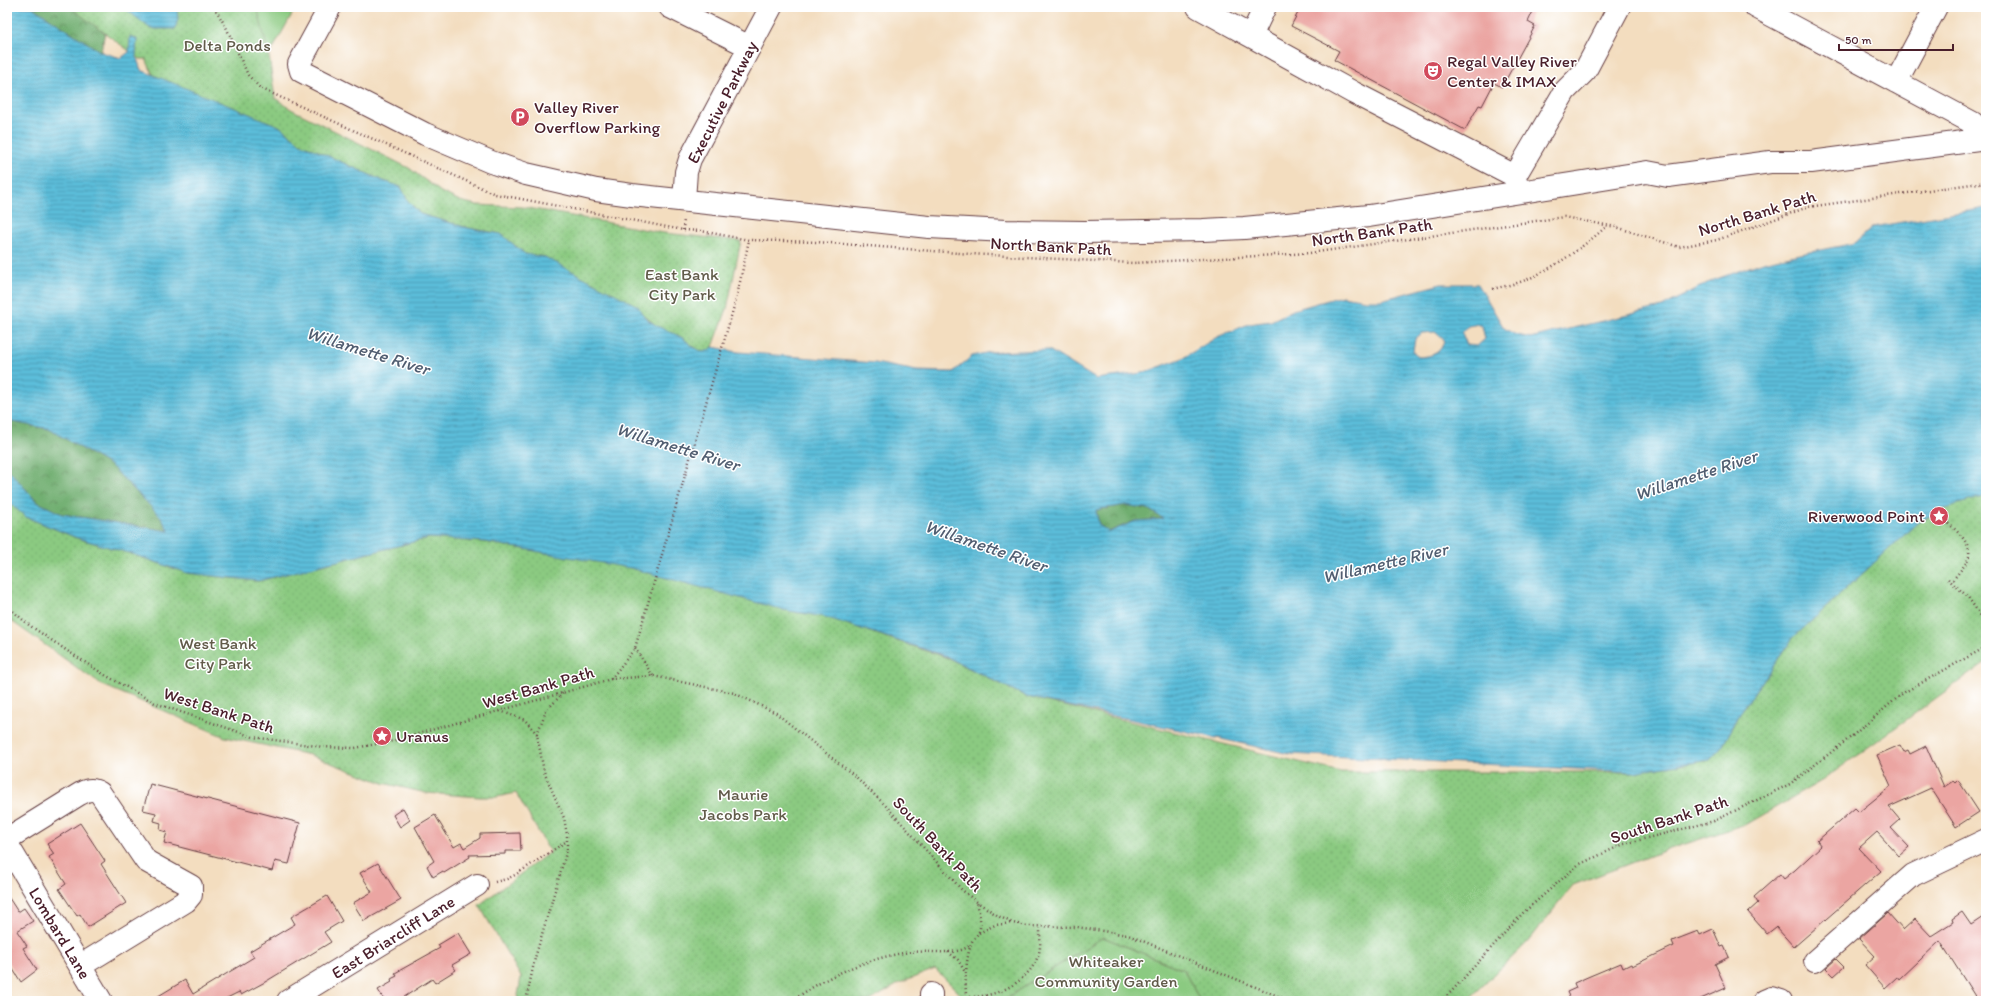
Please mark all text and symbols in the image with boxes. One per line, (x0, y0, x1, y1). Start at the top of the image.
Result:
scale bar (1839, 26, 1953, 52)
text: 50 m (1845, 33, 1871, 47)
park label: Delta Ponds (183, 35, 271, 55)
street label: Executive Parkway (682, 37, 762, 167)
place label: Regal Valley River Center & IMAX (1447, 51, 1577, 91)
theatre icon: Regal Valley River Center & IMAX (1422, 60, 1444, 82)
place label: Valley River Overflow Parking (534, 97, 660, 137)
parking icon: Valley River Overflow Parking (509, 106, 531, 128)
street label: North Bank Path (1696, 185, 1819, 240)
street label: North Bank Path (1310, 214, 1434, 250)
street label: North Bank Path (990, 233, 1113, 259)
park label: East Bank City Park (645, 264, 719, 304)
water label: Willamette River (304, 322, 434, 381)
water label: Willamette River (614, 418, 744, 477)
water label: Willamette River (1632, 444, 1762, 505)
place icon: Riverwood Point (1928, 505, 1950, 527)
place label: Riverwood Point (1808, 506, 1925, 526)
water label: Willamette River (922, 515, 1052, 578)
water label: Willamette River (1320, 537, 1452, 588)
park label: West Bank City Park (179, 633, 257, 673)
street label: West Bank Path (480, 661, 596, 713)
street label: West Bank Path (161, 683, 277, 737)
place icon: Uranus (371, 725, 393, 747)
place label: Uranus (396, 726, 449, 746)
park label: Maurie Jacobs Park (699, 784, 787, 824)
street label: South Bank Path (1608, 791, 1730, 847)
street label: South Bank Path (889, 792, 987, 896)
street label: Lombard Lane (25, 884, 95, 982)
street label: East Briarcliff Lane (328, 891, 458, 983)
park label: Whiteaker Community Garden (1035, 951, 1177, 991)

